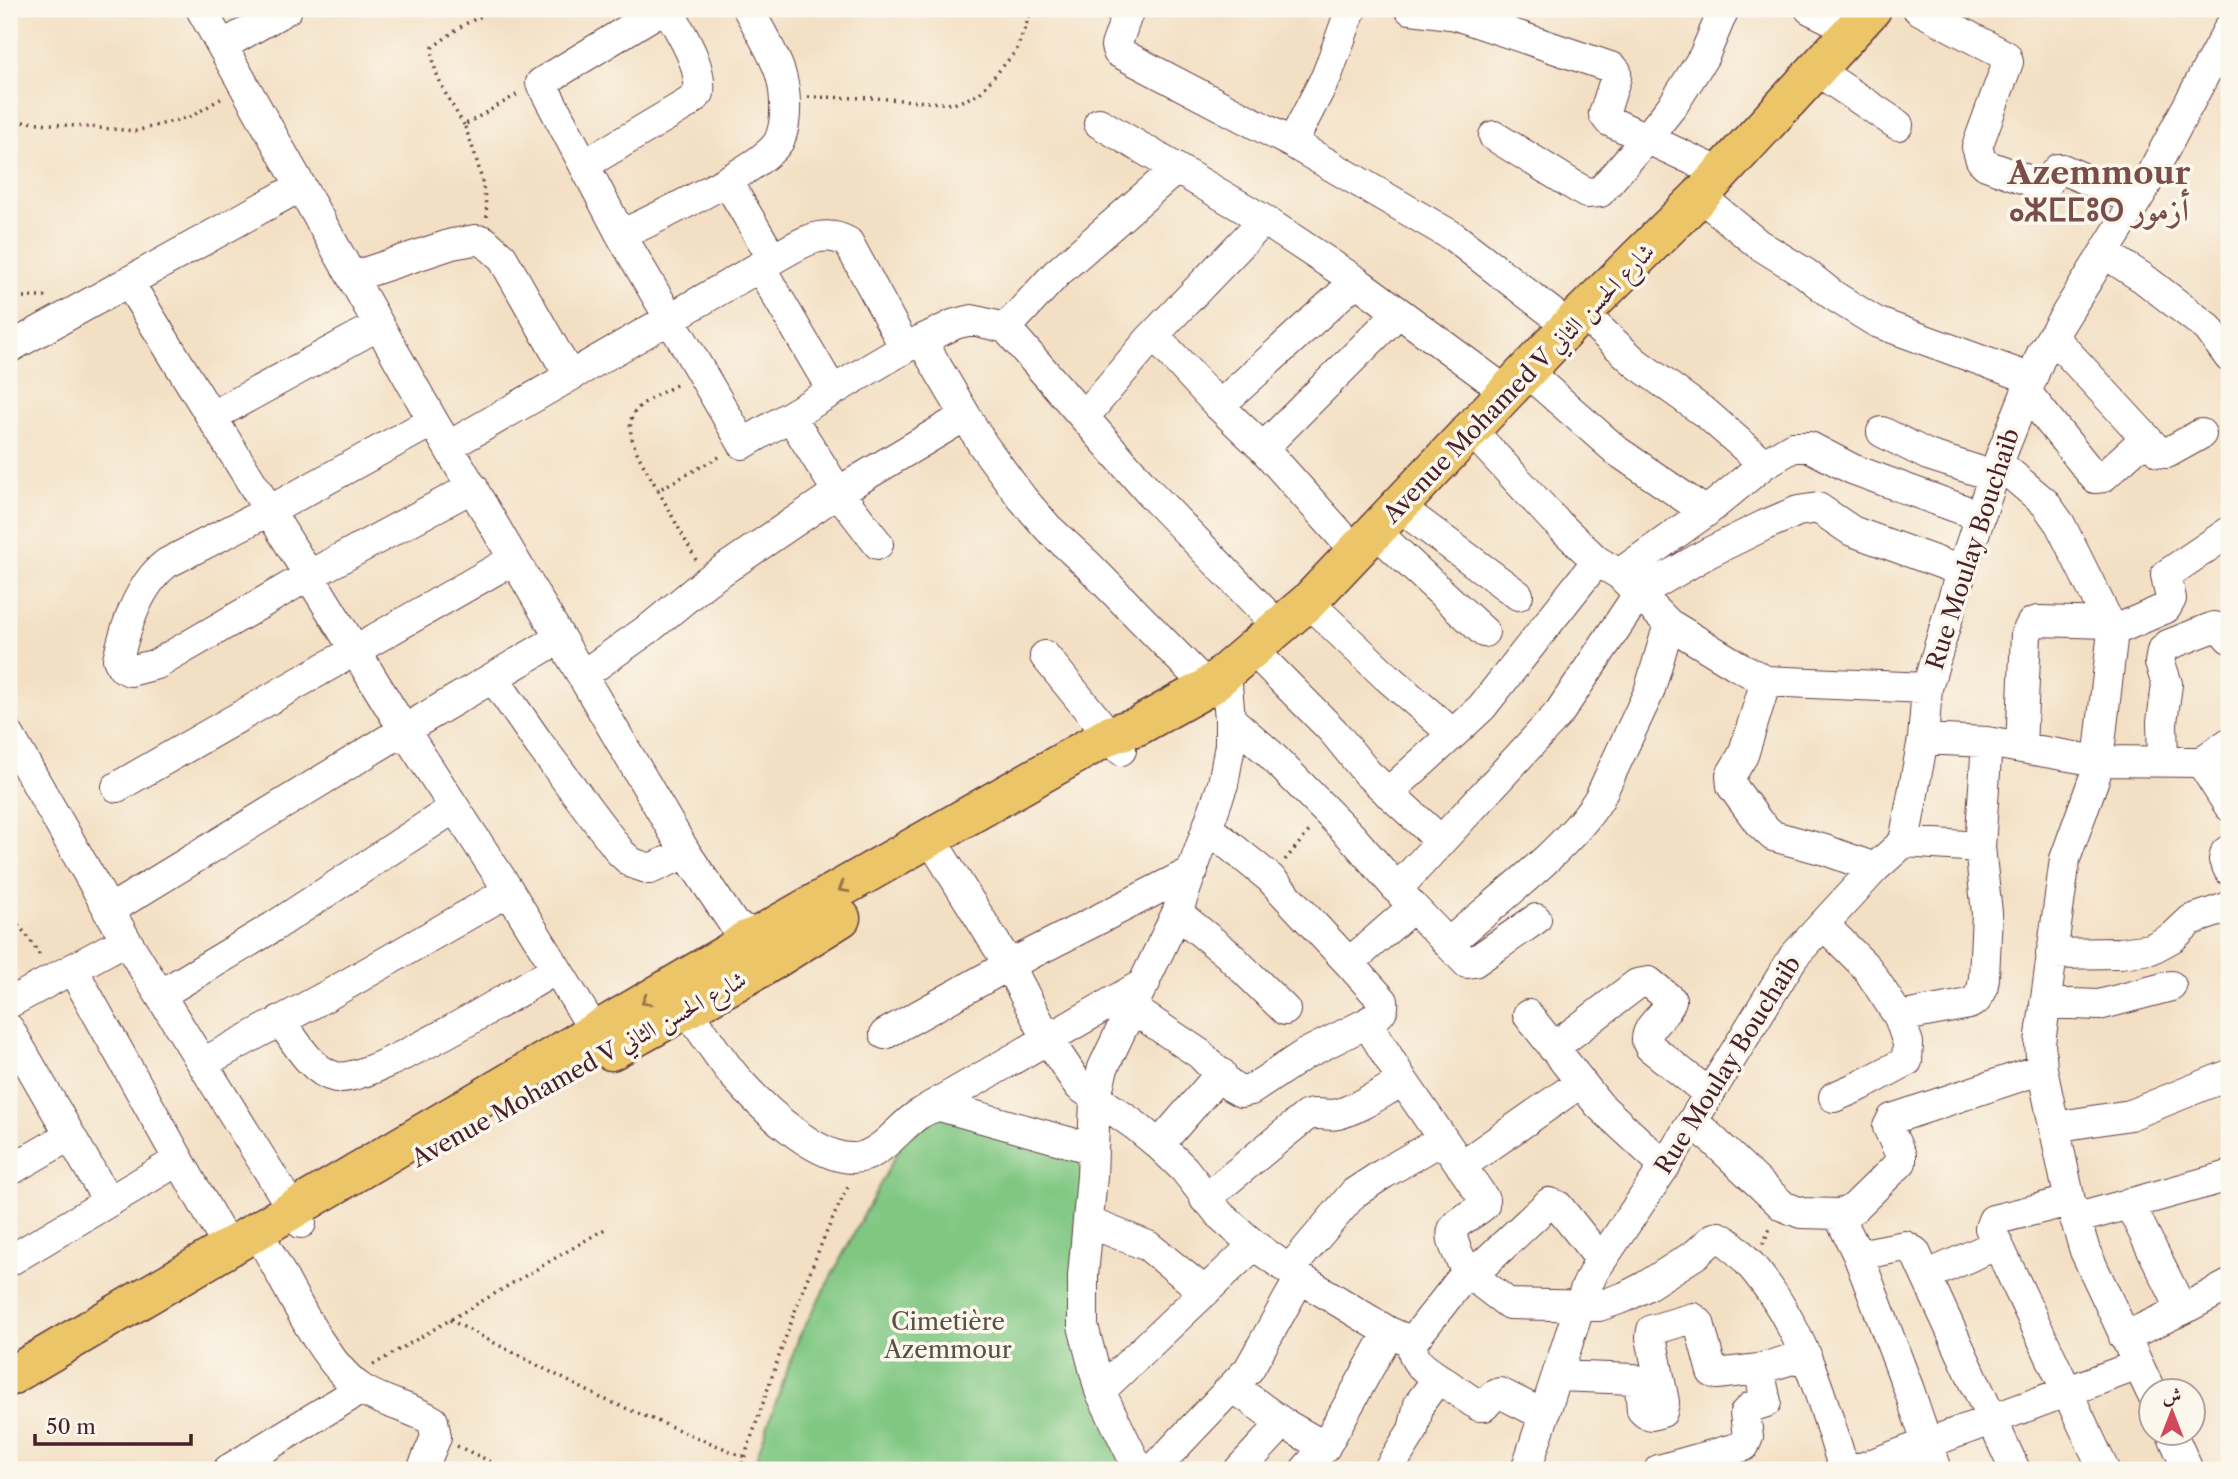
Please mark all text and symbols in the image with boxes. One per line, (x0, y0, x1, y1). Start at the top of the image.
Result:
district label: Azemmour ⴰⵣⵎⵎⵓⵔ أزمور (2007, 153, 2191, 230)
street label: Avenue Mohamed V شارع الحسن الثاني (1376, 237, 1665, 534)
street label: Rue Moulay Bouchaib (1920, 425, 2025, 673)
one-way arrow (837, 880, 850, 893)
street label: Rue Moulay Bouchaib (1649, 950, 1807, 1179)
street label: Avenue Mohamed V شارع الحسن الثاني (406, 964, 754, 1179)
one-way arrow (640, 993, 653, 1006)
park label: Cimetière Azemmour (883, 1307, 1012, 1364)
north arrow (2136, 1378, 2206, 1448)
text: ش (2163, 1384, 2181, 1407)
scale bar (35, 1402, 191, 1446)
text: 50 m (46, 1414, 96, 1439)

